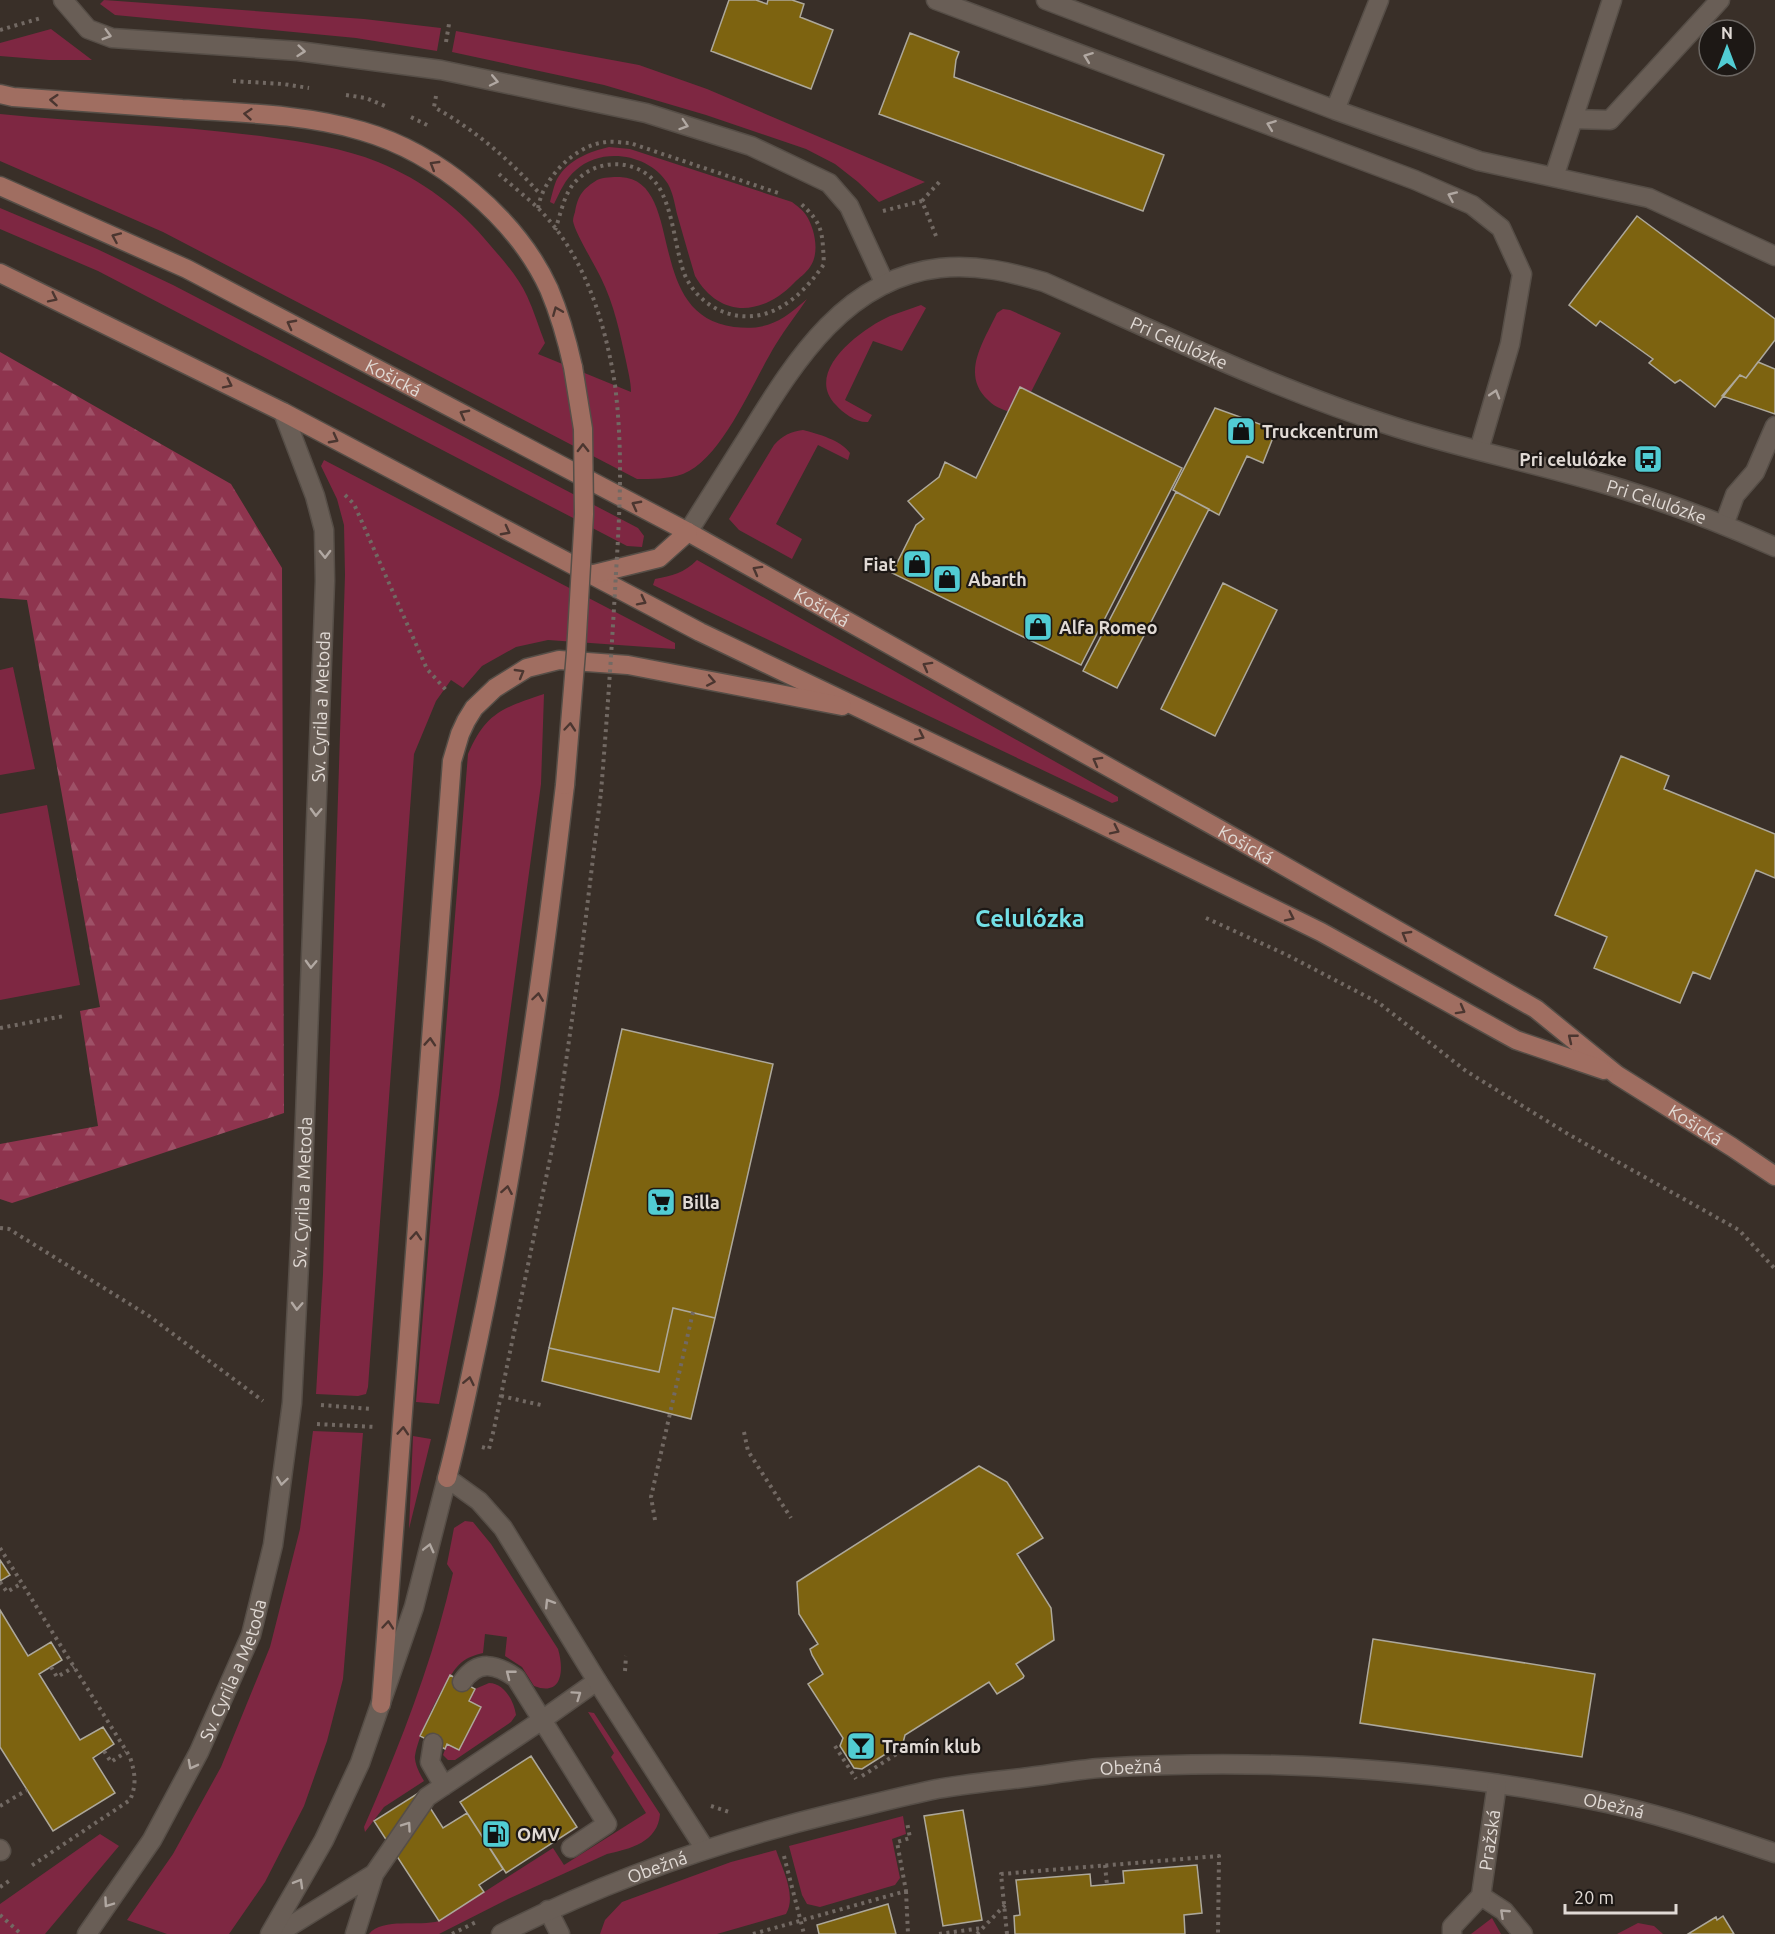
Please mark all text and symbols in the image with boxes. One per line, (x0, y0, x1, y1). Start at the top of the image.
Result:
north arrow (1697, 18, 1757, 78)
text: N (1721, 24, 1733, 42)
one-way arrow (101, 28, 112, 40)
one-way arrow (297, 44, 306, 57)
one-way arrow (1083, 52, 1094, 64)
one-way arrow (489, 74, 499, 87)
one-way arrow (49, 94, 58, 107)
one-way arrow (244, 108, 253, 121)
one-way arrow (678, 118, 689, 130)
one-way arrow (1266, 120, 1276, 133)
one-way arrow (430, 160, 440, 172)
one-way arrow (1448, 191, 1459, 203)
one-way arrow (111, 233, 122, 245)
one-way arrow (46, 291, 57, 303)
one-way arrow (552, 306, 564, 317)
street label: Pri Celulózke (1128, 312, 1231, 373)
one-way arrow (286, 319, 297, 331)
street label: Košická (362, 355, 425, 400)
one-way arrow (221, 377, 232, 389)
one-way arrow (1488, 389, 1500, 400)
one-way arrow (459, 410, 470, 421)
shop icon: Truckcentrum (1225, 415, 1257, 447)
place label: Truckcentrum (1262, 421, 1379, 441)
one-way arrow (328, 432, 338, 443)
bus stop icon: Pri celulózke (1632, 443, 1664, 475)
one-way arrow (577, 444, 590, 453)
place label: Pri celulózke (1519, 449, 1627, 469)
street label: Pri Celulózke (1604, 475, 1710, 527)
one-way arrow (632, 501, 642, 512)
one-way arrow (500, 524, 511, 535)
shop icon: Fiat (901, 548, 933, 580)
one-way arrow (318, 549, 331, 558)
place label: Fiat (863, 554, 896, 574)
shop icon: Abarth (931, 563, 963, 595)
one-way arrow (753, 566, 763, 578)
place label: Abarth (968, 569, 1027, 589)
street label: Košická (791, 584, 853, 630)
one-way arrow (635, 594, 646, 606)
shop icon: Alfa Romeo (1022, 611, 1054, 643)
place label: Alfa Romeo (1059, 617, 1157, 637)
street label: Sv. Cyrila a Metoda (308, 631, 333, 783)
one-way arrow (923, 662, 933, 673)
one-way arrow (514, 668, 524, 680)
one-way arrow (706, 674, 716, 687)
one-way arrow (563, 722, 576, 731)
one-way arrow (913, 729, 924, 741)
one-way arrow (1093, 757, 1103, 768)
one-way arrow (310, 807, 323, 816)
street label: Košická (1215, 821, 1277, 868)
one-way arrow (1108, 823, 1119, 835)
district label: Celulózka (975, 905, 1085, 932)
one-way arrow (1283, 909, 1294, 921)
one-way arrow (1402, 931, 1412, 943)
one-way arrow (304, 959, 317, 968)
one-way arrow (532, 992, 544, 1002)
one-way arrow (1455, 1003, 1465, 1014)
one-way arrow (1567, 1034, 1578, 1045)
one-way arrow (424, 1037, 437, 1046)
street label: Košická (1665, 1100, 1727, 1149)
street label: Sv. Cyrila a Metoda (289, 1116, 315, 1268)
one-way arrow (501, 1185, 513, 1194)
supermarket icon: Billa (645, 1186, 677, 1218)
place label: Billa (682, 1192, 720, 1212)
one-way arrow (410, 1232, 423, 1241)
one-way arrow (290, 1301, 303, 1310)
one-way arrow (462, 1376, 475, 1386)
one-way arrow (396, 1426, 409, 1435)
one-way arrow (276, 1477, 288, 1486)
one-way arrow (422, 1543, 434, 1554)
street label: Sv. Cyrila a Metoda (195, 1597, 269, 1744)
one-way arrow (545, 1599, 557, 1609)
one-way arrow (381, 1621, 394, 1630)
one-way arrow (506, 1671, 517, 1682)
one-way arrow (571, 1692, 582, 1703)
bar icon: Tramín klub (845, 1730, 877, 1762)
place label: Tramín klub (882, 1736, 981, 1756)
street label: Obežná (1099, 1755, 1162, 1778)
one-way arrow (188, 1759, 199, 1770)
street label: Obežná (1582, 1789, 1647, 1822)
street label: Pražská (1475, 1808, 1503, 1872)
fuel station icon: OMV (480, 1818, 512, 1850)
one-way arrow (400, 1821, 411, 1832)
place label: OMV (517, 1824, 560, 1844)
street label: Obežná (624, 1847, 690, 1887)
scale bar (1565, 1877, 1676, 1915)
one-way arrow (292, 1879, 303, 1889)
text: 20 m (1574, 1887, 1614, 1907)
one-way arrow (104, 1897, 115, 1908)
one-way arrow (1500, 1909, 1510, 1920)

